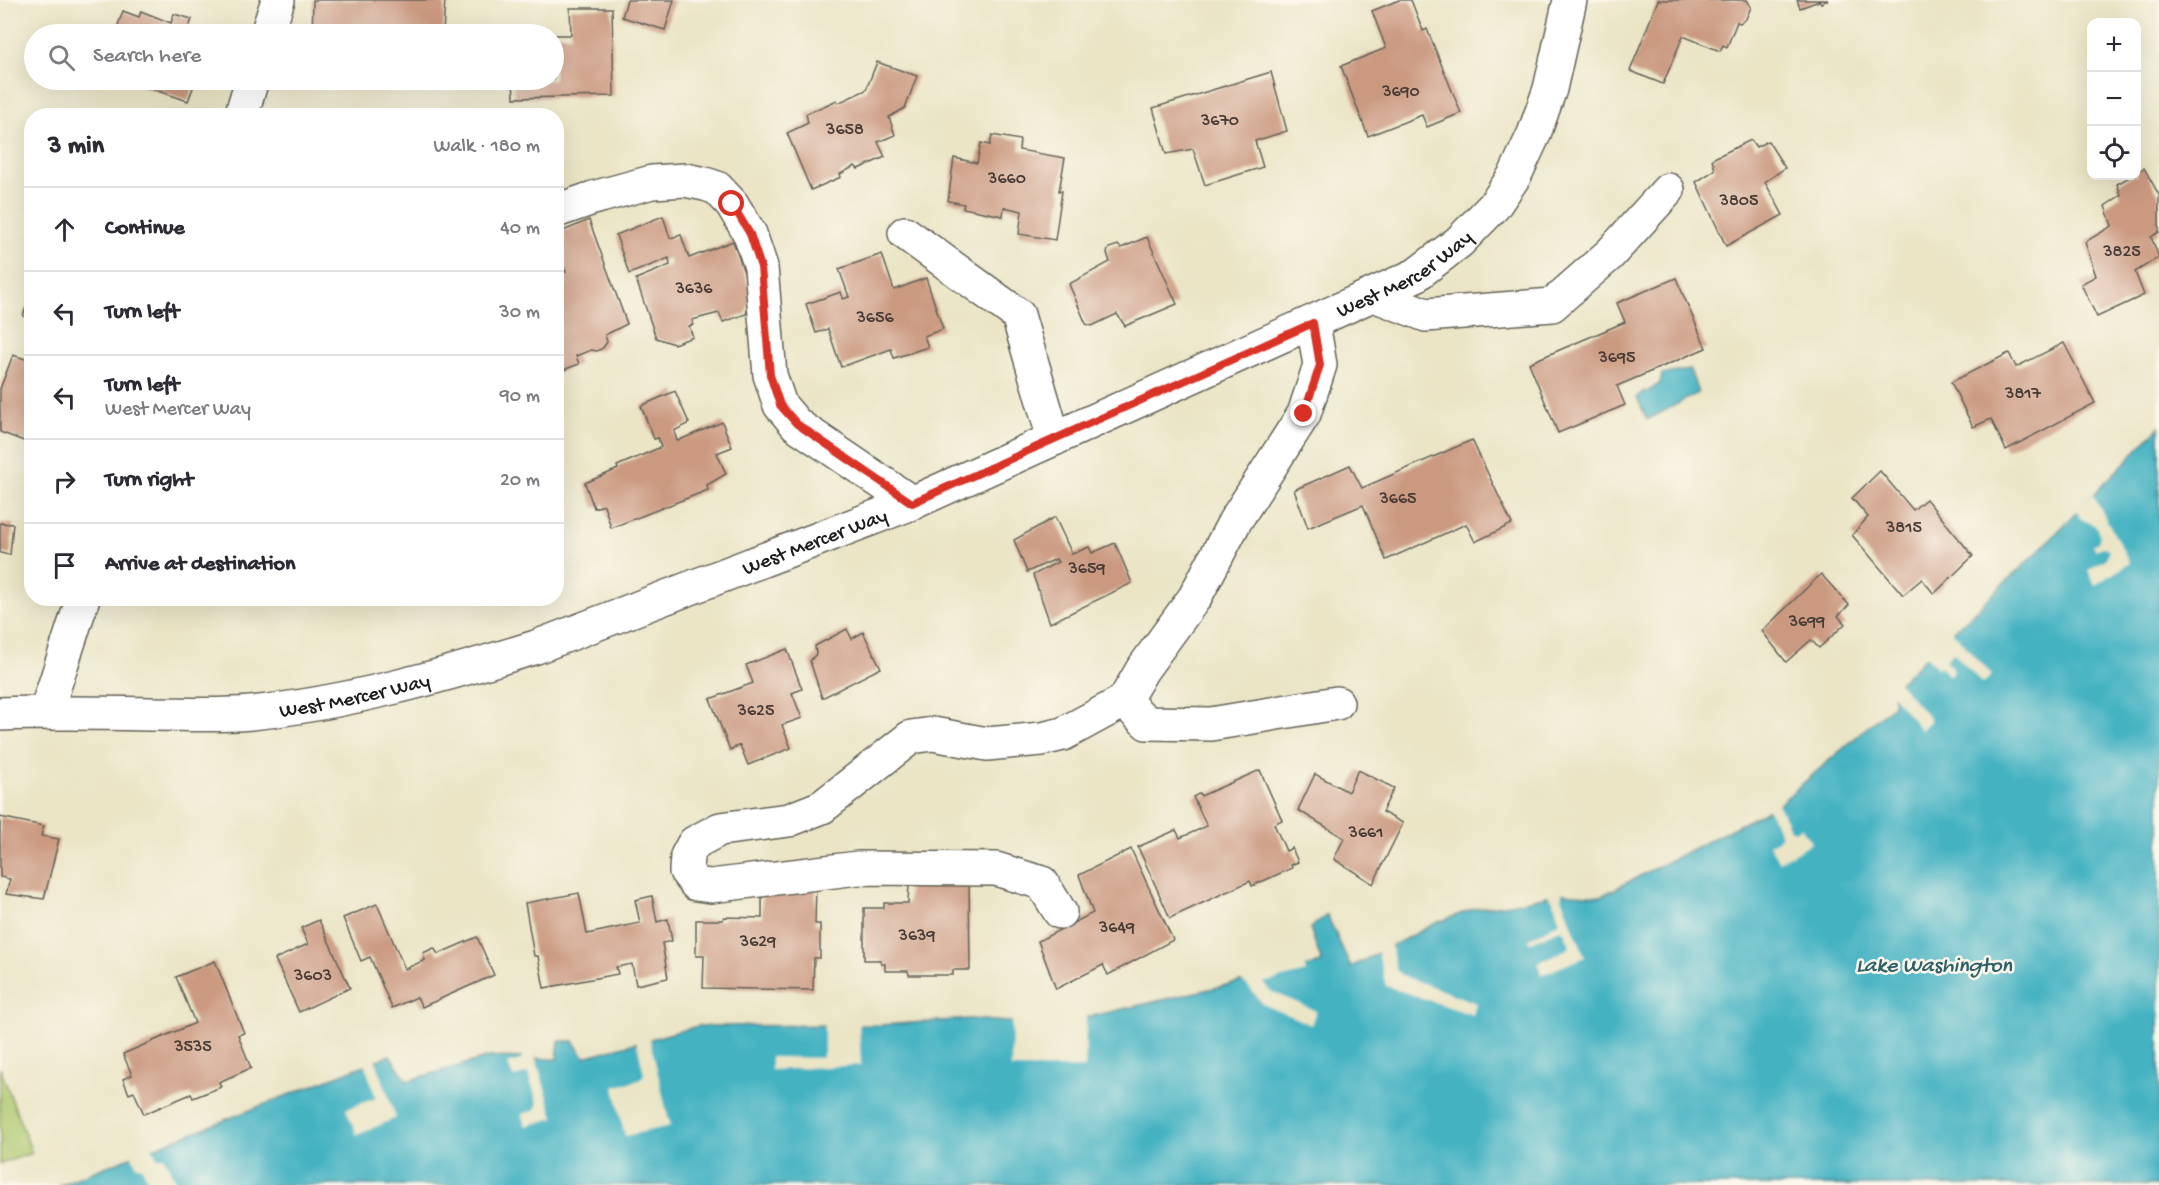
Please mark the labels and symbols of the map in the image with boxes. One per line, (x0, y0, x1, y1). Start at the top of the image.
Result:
house number: 3690 (1381, 82, 1420, 103)
house number: 3670 (1200, 111, 1239, 132)
house number: 3658 (825, 120, 864, 141)
house number: 3660 (987, 169, 1026, 190)
route start (718, 190, 744, 216)
house number: 3805 (1719, 191, 1758, 212)
street label: West Mercer Way (1334, 227, 1479, 325)
house number: 3825 (2102, 242, 2141, 263)
house number: 3636 (675, 279, 713, 300)
house number: 3656 (855, 308, 894, 329)
house number: 3695 (1598, 348, 1635, 369)
house number: 3817 (2004, 384, 2042, 405)
route end (1290, 400, 1316, 426)
house number: 3665 (1378, 489, 1417, 510)
street label: West Mercer Way (739, 505, 891, 583)
house number: 3815 (1885, 518, 1922, 539)
house number: 3659 (1068, 559, 1105, 580)
house number: 3699 (1788, 612, 1825, 633)
street label: West Mercer Way (278, 670, 433, 725)
house number: 3625 (737, 701, 774, 722)
house number: 3661 (1348, 823, 1383, 844)
house number: 3649 (1098, 918, 1135, 939)
house number: 3639 (898, 926, 935, 947)
house number: 3629 (739, 932, 776, 953)
water label: Lake Washington (1856, 954, 2013, 980)
house number: 3603 (293, 966, 332, 987)
house number: 3535 (173, 1037, 212, 1058)

